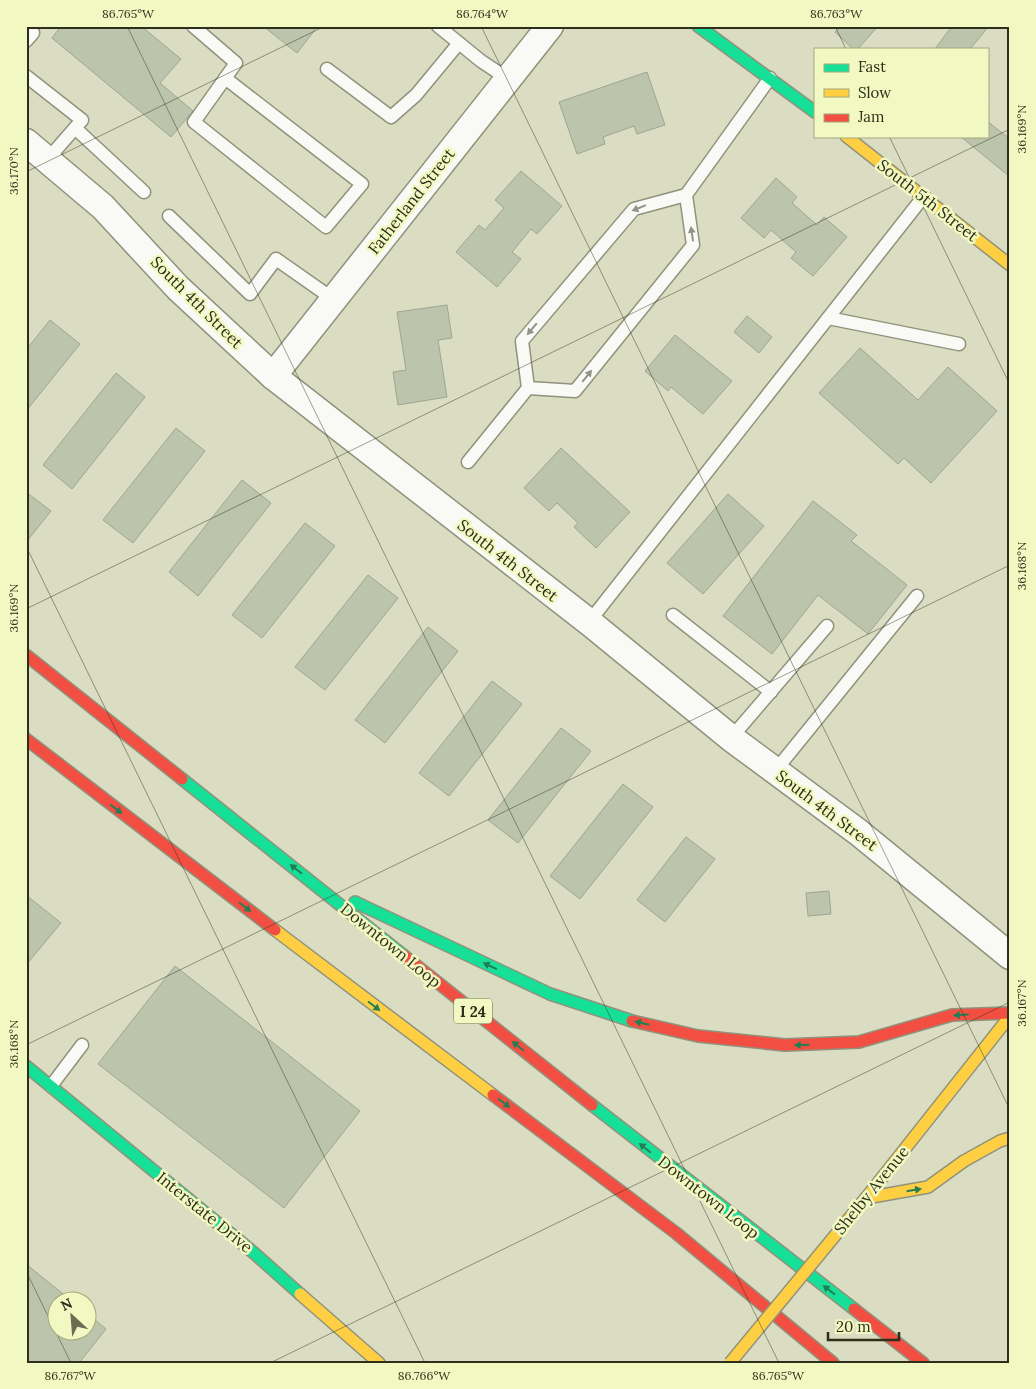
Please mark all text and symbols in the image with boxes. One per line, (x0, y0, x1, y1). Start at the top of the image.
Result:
text: 86.765°W (102, 6, 155, 21)
text: 86.764°W (456, 6, 509, 21)
text: 86.763°W (810, 6, 863, 21)
legend (814, 48, 988, 138)
text: Fast (858, 57, 886, 76)
text: Slow (858, 83, 891, 102)
text: 36.169°N (1014, 105, 1029, 153)
text: Jam (857, 107, 885, 126)
street label: Fatherland Street (363, 143, 459, 258)
text: 36.170°N (6, 147, 21, 195)
street label: South 5th Street (874, 155, 983, 246)
one-way arrow (632, 204, 647, 212)
one-way arrow (687, 225, 695, 241)
street label: South 4th Street (147, 252, 248, 353)
one-way arrow (527, 322, 538, 335)
one-way arrow (582, 370, 593, 383)
street label: South 4th Street (454, 515, 563, 606)
text: 36.168°N (1014, 542, 1029, 590)
text: 36.169°N (6, 584, 21, 632)
street label: South 4th Street (772, 765, 882, 855)
one-way arrow (109, 803, 122, 814)
one-way arrow (290, 863, 303, 874)
street label: Downtown Loop (337, 898, 445, 992)
one-way arrow (238, 902, 251, 913)
one-way arrow (483, 961, 497, 969)
text: 36.167°N (1014, 979, 1029, 1027)
road number: I 24 (454, 998, 492, 1024)
one-way arrow (367, 1001, 381, 1011)
one-way arrow (953, 1011, 969, 1019)
one-way arrow (633, 1019, 649, 1027)
text: 36.168°N (6, 1020, 21, 1068)
one-way arrow (512, 1041, 525, 1052)
one-way arrow (794, 1041, 810, 1049)
one-way arrow (497, 1098, 510, 1109)
one-way arrow (639, 1142, 652, 1153)
street label: Shelby Avenue (829, 1142, 913, 1238)
street label: Downtown Loop (654, 1151, 764, 1243)
street label: Interstate Drive (153, 1167, 257, 1257)
one-way arrow (906, 1185, 922, 1193)
one-way arrow (823, 1285, 836, 1296)
north arrow (48, 1292, 98, 1342)
text: N (57, 1294, 75, 1315)
scale bar (828, 1309, 900, 1341)
text: 20 m (836, 1317, 871, 1336)
text: 86.767°W (45, 1368, 97, 1383)
text: 86.766°W (398, 1368, 451, 1383)
text: 86.765°W (752, 1368, 805, 1383)

